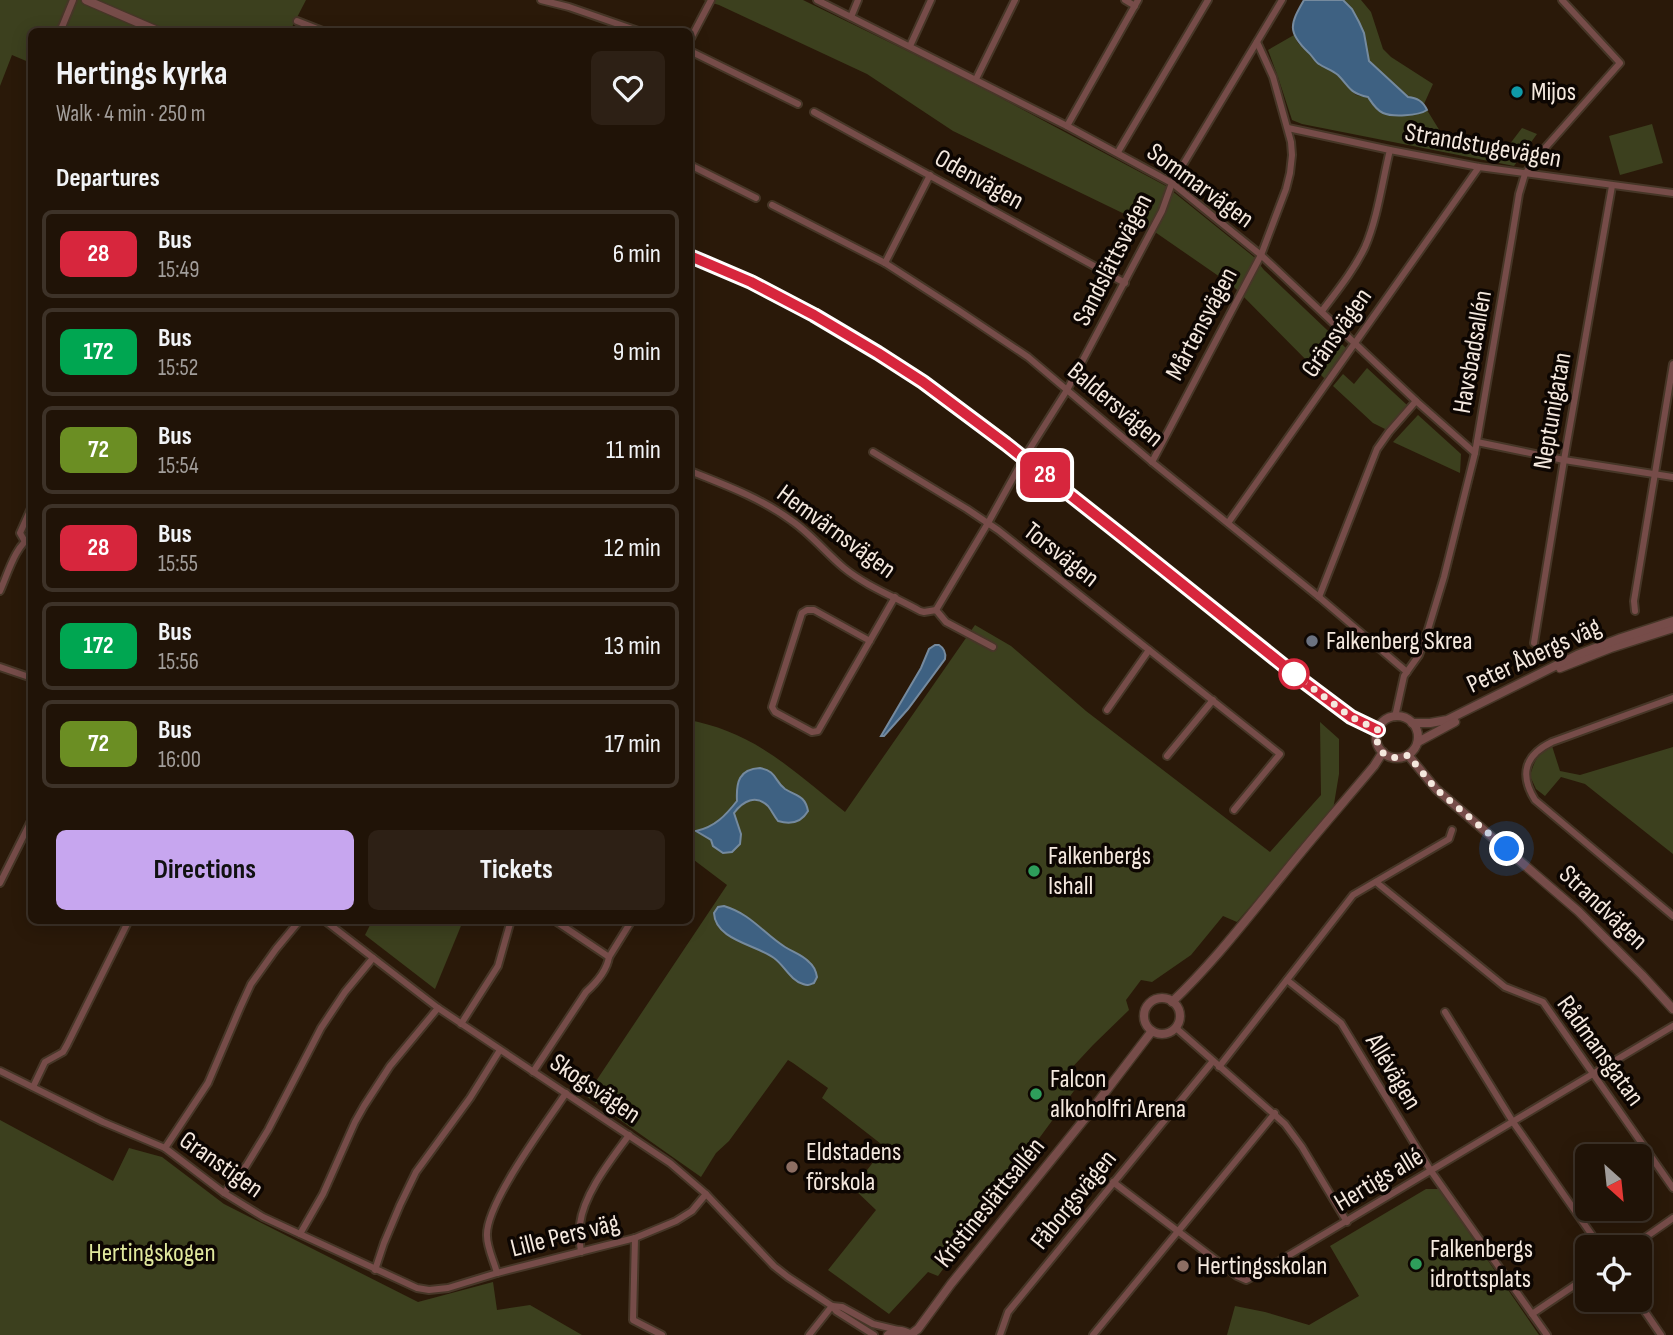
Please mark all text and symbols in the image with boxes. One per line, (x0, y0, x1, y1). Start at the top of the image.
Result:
button: heart (591, 51, 665, 125)
text: Hertings kyrka (56, 54, 228, 94)
place label: Mijos (1531, 77, 1576, 108)
marker: Mijos (1509, 84, 1525, 100)
text: Walk · 4 min · 250 m (56, 100, 206, 128)
street label: Strandstugevägen (1402, 117, 1564, 175)
street label: Sommarvägen (1141, 137, 1259, 235)
street label: Odenvägen (929, 143, 1029, 217)
text: Departures (56, 163, 160, 194)
street label: Sandslättsvägen (1067, 189, 1159, 331)
text: Bus (158, 225, 192, 256)
text: 28 (88, 239, 109, 268)
text: 6 min (613, 239, 661, 270)
text: 15:49 (158, 256, 199, 284)
street label: Mårtensvägen (1159, 262, 1245, 386)
street label: Gränsvägen (1295, 282, 1379, 384)
street label: Havsbadsallén (1447, 288, 1499, 416)
text: Bus (158, 323, 192, 354)
text: 172 (83, 337, 114, 366)
text: 9 min (613, 337, 661, 368)
street label: Neptunigatan (1527, 350, 1579, 472)
text: 15:52 (158, 354, 198, 382)
street label: Baldersvägen (1061, 356, 1169, 454)
text: Bus (158, 421, 192, 452)
text: 72 (88, 435, 109, 464)
text: 11 min (606, 435, 661, 466)
text: 15:54 (158, 452, 199, 480)
line badge: 28 (1014, 452, 1076, 498)
text: 28 (1034, 460, 1056, 489)
street label: Hemvärnsvägen (771, 479, 901, 585)
street label: Torsvägen (1017, 516, 1105, 594)
text: Bus (158, 519, 192, 550)
text: 28 (88, 533, 109, 562)
text: 12 min (604, 533, 661, 564)
text: 15:55 (158, 550, 198, 578)
street label: Peter Åbergs väg (1462, 611, 1606, 701)
text: Bus (158, 617, 192, 648)
place label: Falkenberg Skrea (1326, 626, 1472, 657)
text: 172 (83, 631, 114, 660)
text: 13 min (604, 631, 661, 662)
marker: Falkenberg Skrea (1304, 633, 1320, 649)
text: 15:56 (158, 648, 199, 676)
unlabelled marker (1279, 659, 1309, 689)
text: Bus (158, 715, 192, 746)
text: 72 (88, 729, 109, 758)
text: 17 min (605, 729, 661, 760)
text: 16:00 (158, 746, 201, 774)
button: Directions (56, 830, 354, 910)
button: Tickets (368, 830, 665, 910)
your location (1489, 831, 1524, 866)
place label: Falkenbergs Ishall (1048, 841, 1151, 902)
street label: Strandvägen (1552, 859, 1654, 957)
marker: Falkenbergs Ishall (1026, 863, 1042, 879)
street label: Rådmansgatan (1550, 990, 1650, 1112)
street label: Allévägen (1358, 1028, 1428, 1116)
street label: Skogsvägen (544, 1047, 646, 1131)
place label: Falcon alkoholfri Arena (1050, 1064, 1186, 1125)
marker: Falcon alkoholfri Arena (1028, 1086, 1044, 1102)
street label: Granstigen (173, 1125, 269, 1205)
street label: Kristineslättsallén (928, 1132, 1052, 1274)
place label: Eldstadens förskola (806, 1137, 901, 1198)
street label: Hertigs allé (1329, 1141, 1429, 1219)
street label: Fåborgsvägen (1025, 1144, 1123, 1256)
north arrow (1575, 1144, 1652, 1222)
map controls (1575, 1144, 1652, 1312)
marker: Eldstadens förskola (784, 1159, 800, 1175)
street label: Lille Pers väg (508, 1208, 622, 1264)
place label: Falkenbergs idrottsplats (1430, 1234, 1533, 1295)
button: locate (1575, 1235, 1652, 1312)
park label: Hertingskogen (88, 1238, 216, 1269)
place label: Hertingsskolan (1197, 1251, 1327, 1282)
marker: Falkenbergs idrottsplats (1408, 1256, 1424, 1272)
marker: Hertingsskolan (1175, 1258, 1191, 1274)

